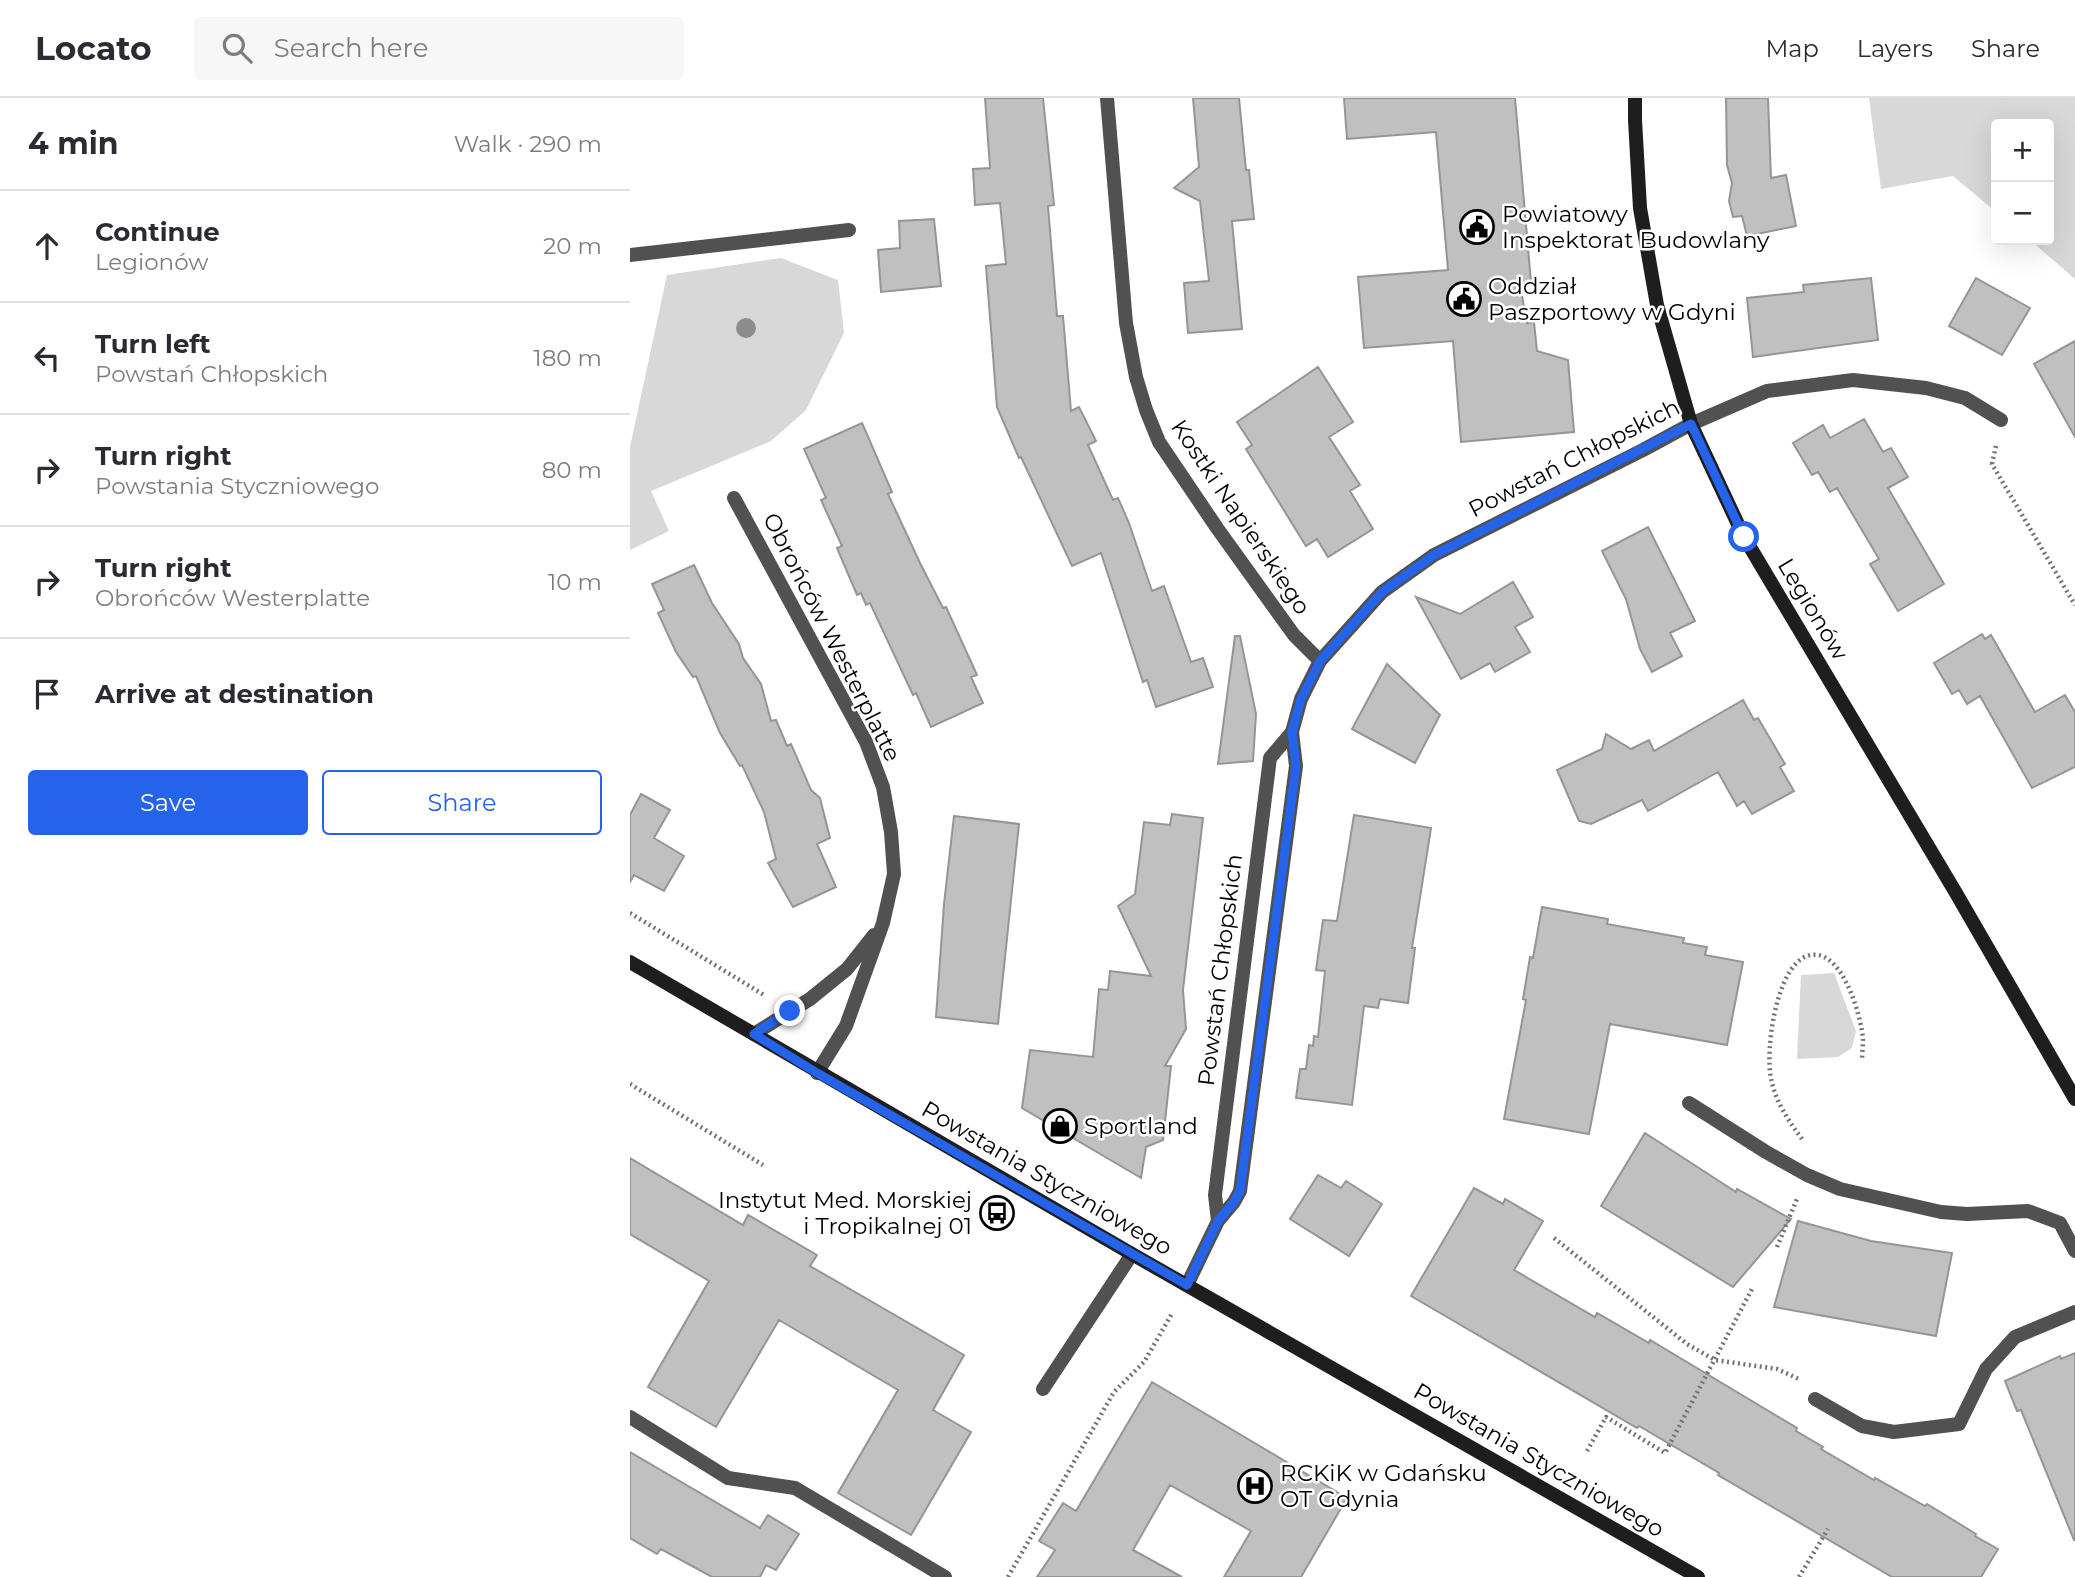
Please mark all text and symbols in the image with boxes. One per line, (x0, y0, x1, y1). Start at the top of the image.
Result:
search box (194, 17, 684, 80)
text: Locato (35, 28, 152, 68)
icon: search (218, 29, 256, 67)
text: Search here (274, 32, 428, 64)
text: Map (1765, 34, 1819, 63)
text: Layers (1857, 34, 1933, 63)
text: Share (1971, 34, 2040, 63)
map controls (1991, 119, 2054, 245)
button: + (1991, 119, 2054, 182)
text: 4 min (28, 125, 118, 162)
text: Walk · 290 m (454, 130, 602, 158)
button: − (1991, 182, 2054, 245)
place label: Powiatowy Inspektorat Budowlany (1502, 200, 1770, 254)
public building icon: Powiatowy Inspektorat Budowlany (1458, 208, 1496, 246)
text: Continue (95, 216, 220, 248)
icon: ahead (28, 227, 66, 265)
text: 20 m (543, 232, 602, 260)
text: Legionów (95, 248, 208, 276)
place label: Oddział Paszportowy w Gdyni (1488, 272, 1736, 326)
public building icon: Oddział Paszportowy w Gdyni (1445, 280, 1483, 318)
text: Turn left (95, 328, 211, 360)
icon: left (28, 339, 66, 377)
text: 180 m (533, 344, 602, 372)
text: Powstań Chłopskich (95, 360, 328, 388)
street label: Powstań Chłopskich (1464, 393, 1684, 523)
street label: Kostki Napierskiego (1165, 414, 1317, 620)
text: Turn right (95, 440, 231, 472)
icon: right (28, 451, 66, 489)
text: 80 m (542, 456, 602, 484)
text: Powstania Styczniowego (95, 472, 379, 500)
street label: Obrońców Westerplatte (757, 508, 907, 766)
route start (1728, 521, 1759, 552)
text: Turn right (95, 552, 231, 584)
street label: Legionów (1772, 553, 1855, 666)
icon: right (28, 563, 66, 601)
text: 10 m (548, 568, 602, 596)
text: Obrońców Westerplatte (95, 584, 370, 612)
icon: arrive (28, 675, 66, 713)
text: Arrive at destination (95, 678, 374, 710)
button: Save (28, 770, 308, 835)
button: Share (322, 770, 602, 835)
street label: Powstań Chłopskich (1192, 852, 1248, 1088)
route end (774, 995, 805, 1026)
street label: Powstania Styczniowego (917, 1095, 1177, 1261)
shop icon: Sportland (1041, 1107, 1079, 1145)
place label: Sportland (1084, 1112, 1198, 1140)
place label: Instytut Med. Morskiej i Tropikalnej 01 (718, 1186, 972, 1240)
bus stop icon: Instytut Med. Morskiej i Tropikalnej 01 (978, 1194, 1016, 1232)
street label: Powstania Styczniowego (1409, 1377, 1669, 1543)
place label: RCKiK w Gdańsku OT Gdynia (1280, 1459, 1487, 1513)
hospital icon: RCKiK w Gdańsku OT Gdynia (1236, 1467, 1274, 1505)

